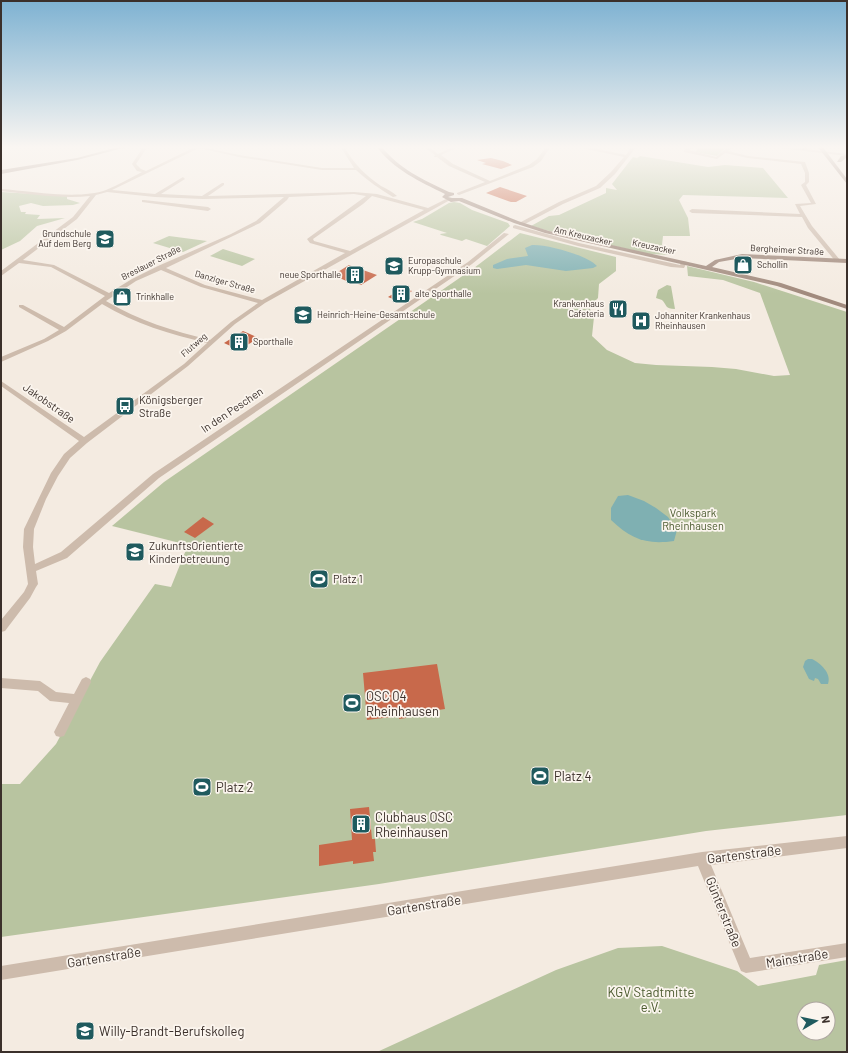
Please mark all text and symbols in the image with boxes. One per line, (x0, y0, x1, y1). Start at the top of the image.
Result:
street label: Am Kreuzacker (553, 224, 614, 248)
place label: Grundschule Auf dem Berg (38, 228, 91, 249)
school or university icon: Grundschule Auf dem Berg (94, 228, 116, 250)
street label: Kreuzacker (631, 237, 677, 257)
street label: Bergheimer Straße (750, 242, 824, 257)
street label: Breslauer Straße (119, 243, 183, 282)
shop icon: Schollin (732, 254, 754, 276)
school or university icon: Europaschule Krupp-Gymnasium (383, 255, 405, 277)
place label: Europaschule Krupp-Gymnasium (408, 255, 480, 276)
place label: Schollin (757, 259, 788, 270)
building icon: neue Sporthalle (344, 264, 366, 286)
street label: Danziger Straße (194, 268, 257, 295)
place label: neue Sporthalle (280, 269, 341, 280)
building icon: alte Sporthalle (390, 283, 412, 305)
shop icon: Trinkhalle (111, 286, 133, 308)
place label: alte Sporthalle (415, 288, 472, 299)
place label: Trinkhalle (136, 291, 174, 302)
place label: Krankenhaus Cafeteria (553, 298, 604, 319)
restaurant icon: Krankenhaus Cafeteria (607, 298, 629, 320)
school or university icon: Heinrich-Heine-Gesamtschule (292, 304, 314, 326)
place label: Heinrich-Heine-Gesamtschule (317, 309, 435, 320)
hospital icon: Johanniter Krankenhaus Rheinhausen (630, 310, 652, 332)
place label: Johanniter Krankenhaus Rheinhausen (655, 310, 750, 331)
street label: Flutweg (178, 330, 209, 359)
building icon: Sporthalle (228, 331, 250, 353)
place label: Sporthalle (253, 336, 293, 347)
street label: Jakobstraße (21, 380, 78, 425)
street label: In den Peschen (198, 384, 265, 435)
place label: Königsberger Straße (139, 393, 203, 419)
bus stop icon: Königsberger Straße (114, 395, 136, 417)
park label: Volkspark Rheinhausen (662, 506, 724, 532)
place label: ZukunftsOrientierte Kinderbetreuung (149, 539, 244, 565)
school or university icon: ZukunftsOrientierte Kinderbetreuung (124, 541, 146, 563)
sports icon: Platz 1 (308, 568, 330, 590)
place label: Platz 1 (333, 572, 363, 585)
place label: OSC 04 Rheinhausen (366, 688, 439, 719)
sports icon: OSC 04 Rheinhausen (341, 692, 363, 714)
sports icon: Platz 4 (529, 765, 551, 787)
place label: Platz 4 (554, 768, 592, 784)
sports icon: Platz 2 (191, 776, 213, 798)
place label: Platz 2 (216, 779, 253, 795)
place label: Clubhaus OSC Rheinhausen (375, 809, 453, 840)
building icon: Clubhaus OSC Rheinhausen (350, 813, 372, 835)
street label: Gartenstraße (706, 842, 782, 866)
street label: Günterstraße (703, 874, 745, 950)
street label: Gartenstraße (386, 891, 462, 919)
street label: Gartenstraße (66, 943, 142, 971)
street label: Mainstraße (765, 945, 829, 971)
park label: KGV Stadtmitte e.V. (608, 984, 695, 1015)
north arrow (796, 1001, 836, 1041)
text: N (819, 1015, 833, 1024)
school or university icon: Willy-Brandt-Berufskolleg (74, 1020, 96, 1042)
place label: Willy-Brandt-Berufskolleg (99, 1023, 244, 1039)

